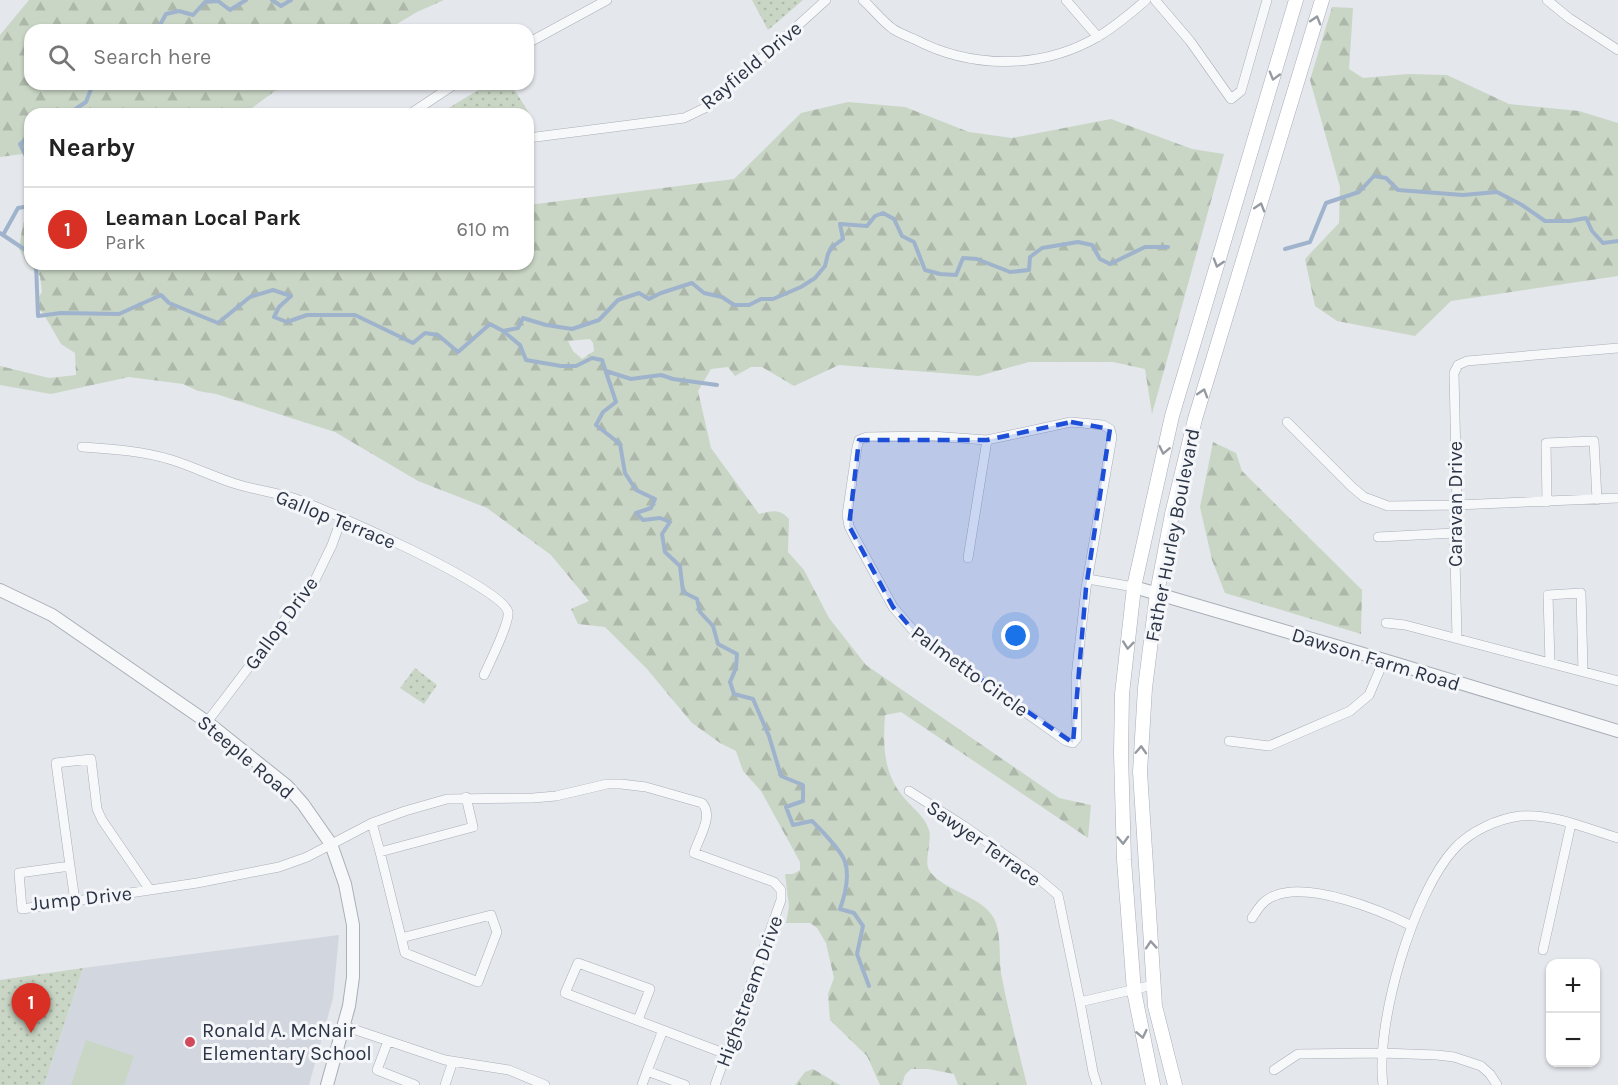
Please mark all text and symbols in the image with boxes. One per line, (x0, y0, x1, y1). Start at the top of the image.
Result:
one-way arrow (1309, 15, 1321, 26)
street label: Rayfield Drive (696, 17, 806, 114)
search box (24, 24, 534, 90)
icon: search (45, 41, 78, 74)
text: Search here (93, 44, 211, 70)
one-way arrow (1269, 70, 1281, 81)
text: Nearby (48, 132, 135, 163)
one-way arrow (1253, 202, 1265, 212)
text: Leaman Local Park (105, 205, 301, 231)
text: 1 (64, 218, 71, 241)
text: 610 m (457, 218, 510, 241)
text: Park (105, 231, 146, 254)
one-way arrow (1213, 257, 1225, 268)
one-way arrow (1196, 388, 1208, 399)
street label: Father Hurley Boulevard (1141, 426, 1204, 644)
street label: Caravan Drive (1444, 441, 1467, 567)
one-way arrow (1158, 445, 1171, 455)
street label: Gallop Terrace (272, 485, 399, 554)
street label: Gallop Drive (240, 572, 323, 674)
street label: Palmetto Circle (907, 621, 1033, 722)
your location (1001, 621, 1030, 650)
street label: Dawson Farm Road (1289, 623, 1463, 696)
one-way arrow (1122, 641, 1135, 650)
street label: Steeple Road (193, 710, 298, 804)
one-way arrow (1135, 746, 1148, 755)
street label: Sawyer Terrace (922, 796, 1045, 891)
one-way arrow (1117, 835, 1130, 844)
street label: Jump Drive (29, 882, 133, 915)
street label: Highstream Drive (711, 912, 788, 1070)
one-way arrow (1144, 941, 1157, 950)
map controls (1546, 959, 1600, 1067)
button: + (1546, 959, 1600, 1013)
pin: 1 (12, 984, 51, 1033)
button: − (1546, 1013, 1600, 1067)
place label: Ronald A. McNair Elementary School (202, 1019, 372, 1065)
one-way arrow (1135, 1028, 1148, 1038)
marker: Ronald A. McNair Elementary School (183, 1035, 197, 1049)

